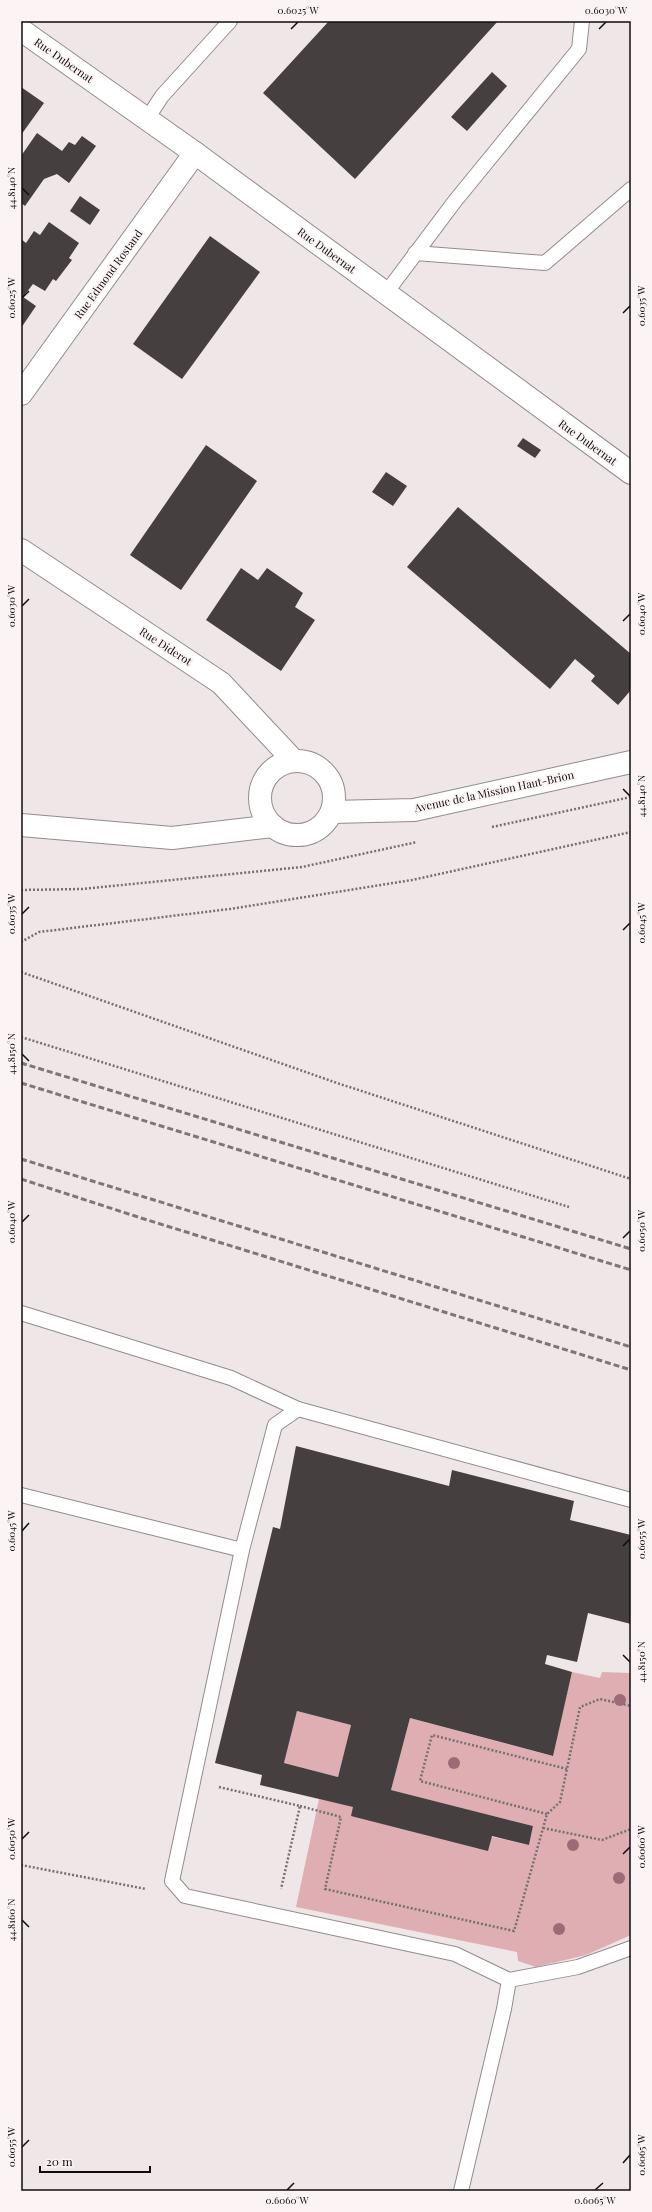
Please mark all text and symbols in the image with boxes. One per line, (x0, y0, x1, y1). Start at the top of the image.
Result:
text: 0.6025°W (278, 3, 319, 17)
text: 0.6030°W (585, 3, 628, 17)
street label: Rue Dubernat (32, 34, 97, 86)
text: 44.8140°N (4, 167, 18, 209)
street label: Rue Dubernat (295, 224, 359, 276)
street label: Rue Edmond Rostand (71, 226, 146, 322)
text: 0.6025°W (4, 277, 18, 318)
text: 0.6035°W (634, 285, 648, 326)
street label: Rue Dubernat (556, 416, 620, 468)
text: 0.6030°W (4, 584, 18, 627)
text: 0.6040°W (634, 592, 648, 635)
street label: Rue Diderot (137, 623, 195, 669)
street label: Avenue de la Mission Haut-Brion (412, 767, 576, 815)
text: 44.8140°N (634, 775, 648, 817)
text: 0.6035°W (4, 893, 18, 934)
text: 0.6045°W (634, 902, 648, 944)
text: 44.8150°N (4, 1033, 18, 1075)
text: 0.6040°W (4, 1200, 18, 1243)
text: 0.6050°W (634, 1209, 648, 1252)
text: 0.6045°W (4, 1510, 18, 1552)
text: 0.6055°W (634, 1518, 648, 1559)
text: 44.8150°N (634, 1641, 648, 1683)
text: 0.6050°W (4, 1817, 18, 1860)
text: 0.6060°W (634, 1825, 648, 1868)
text: 44.8160°N (4, 1899, 18, 1941)
text: 0.6055°W (4, 2126, 18, 2167)
text: 0.6065°W (634, 2133, 648, 2176)
scale bar (40, 2148, 150, 2174)
text: 20 m (46, 2153, 73, 2169)
text: 0.6060°W (266, 2193, 309, 2207)
text: 0.6065°W (574, 2193, 617, 2207)

